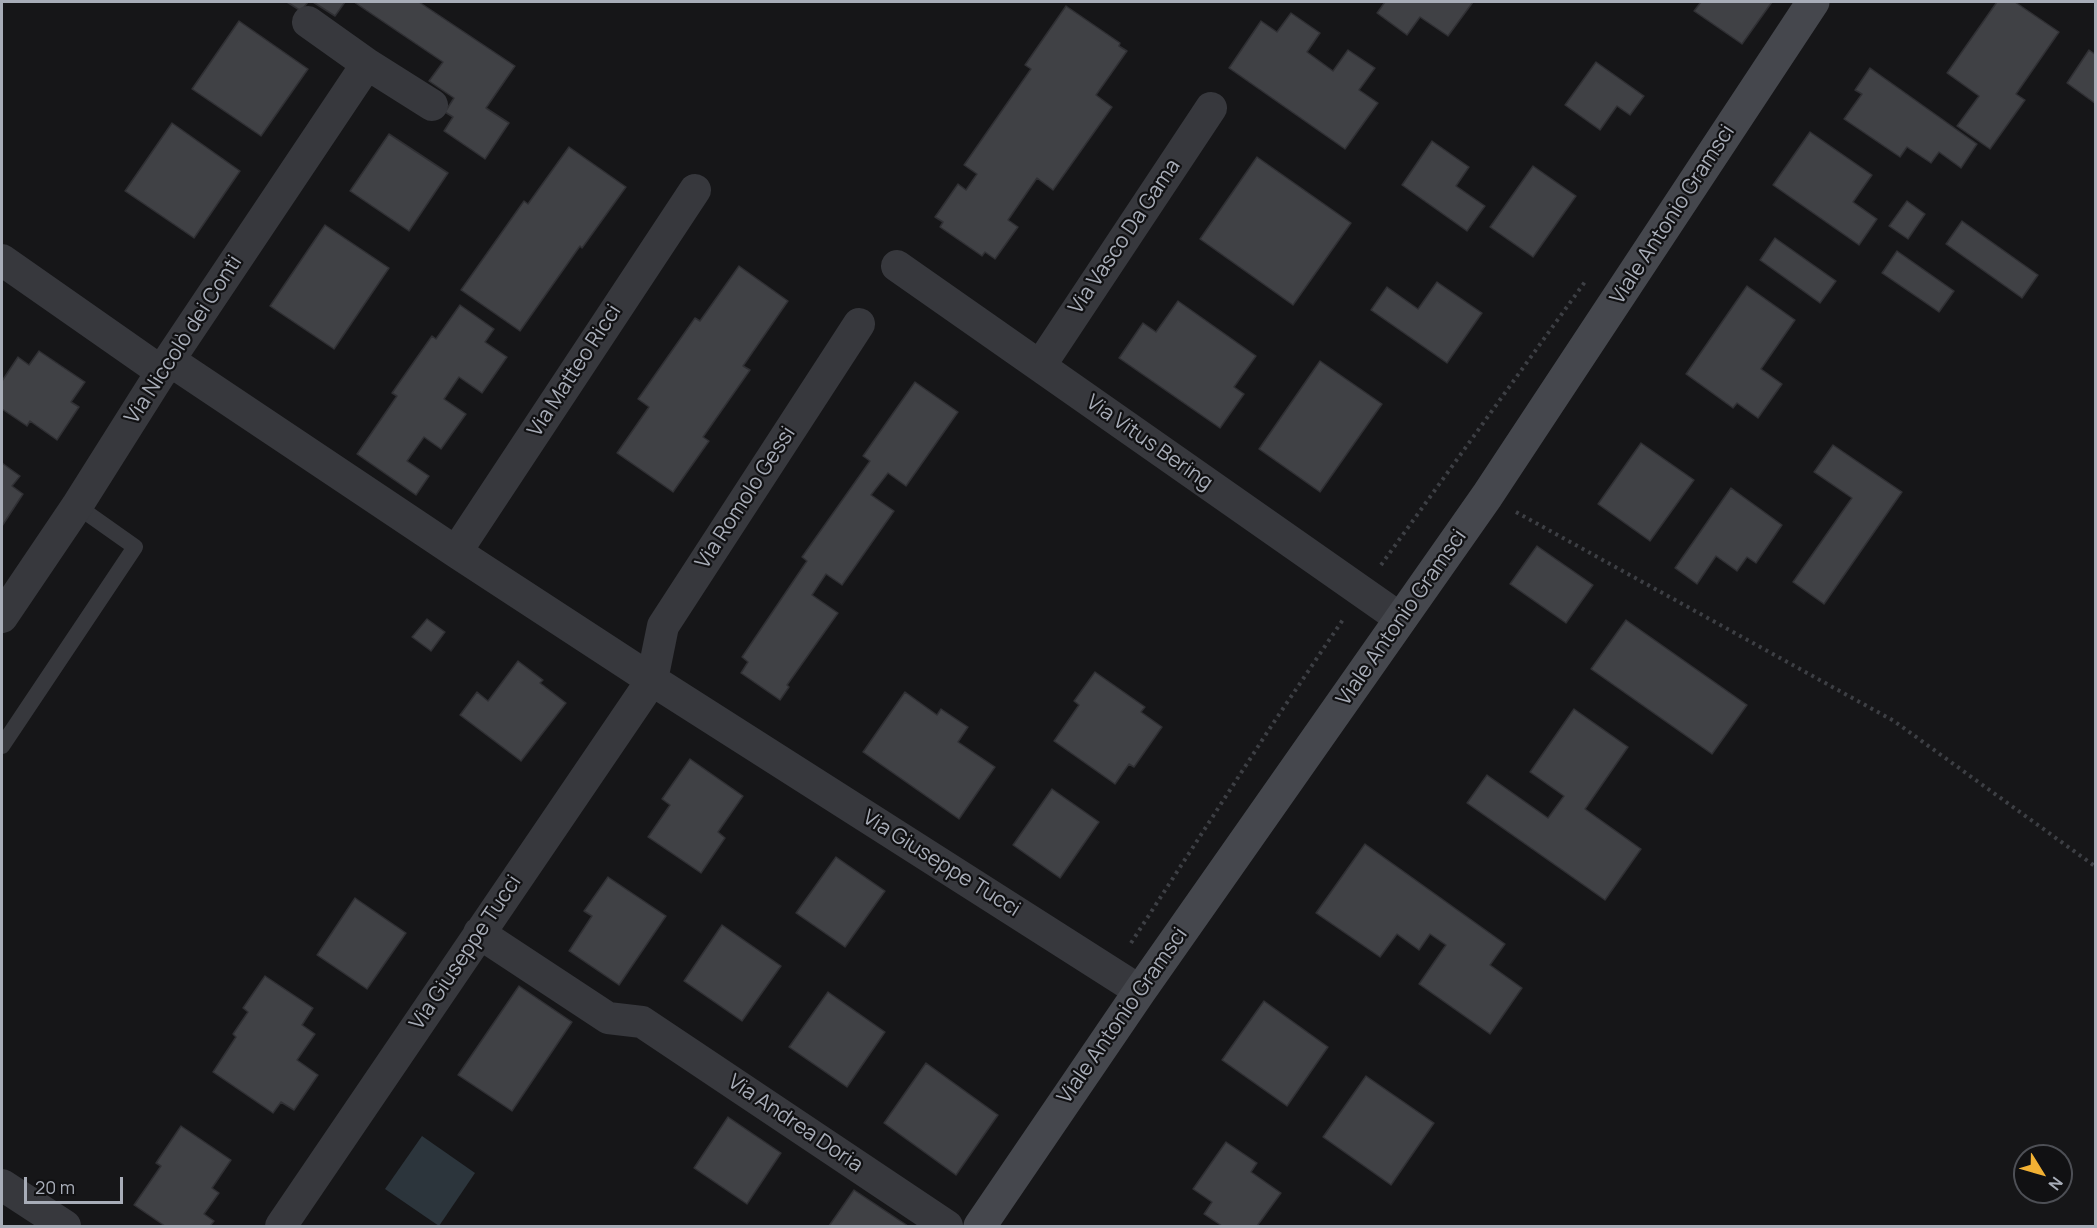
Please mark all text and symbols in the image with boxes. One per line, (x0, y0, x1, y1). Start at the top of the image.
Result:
street label: Viale Antonio Gramsci (1606, 120, 1740, 310)
street label: Via Vasco Da Gama (1064, 155, 1186, 319)
street label: Via Niccolò dei Conti (120, 251, 248, 429)
street label: Via Matteo Ricci (523, 300, 627, 442)
street label: Via Vitus Bering (1081, 390, 1217, 496)
street label: Via Romolo Gessi (691, 422, 801, 574)
street label: Viale Antonio Gramsci (1332, 525, 1472, 711)
street label: Via Giuseppe Tucci (858, 805, 1024, 923)
street label: Via Giuseppe Tucci (405, 871, 527, 1035)
street label: Viale Antonio Gramsci (1053, 923, 1193, 1109)
street label: Via Andrea Doria (723, 1070, 867, 1178)
north arrow (2013, 1144, 2073, 1204)
scale bar (27, 1165, 126, 1203)
text: N (2044, 1172, 2068, 1195)
text: 20 m (35, 1175, 75, 1199)

